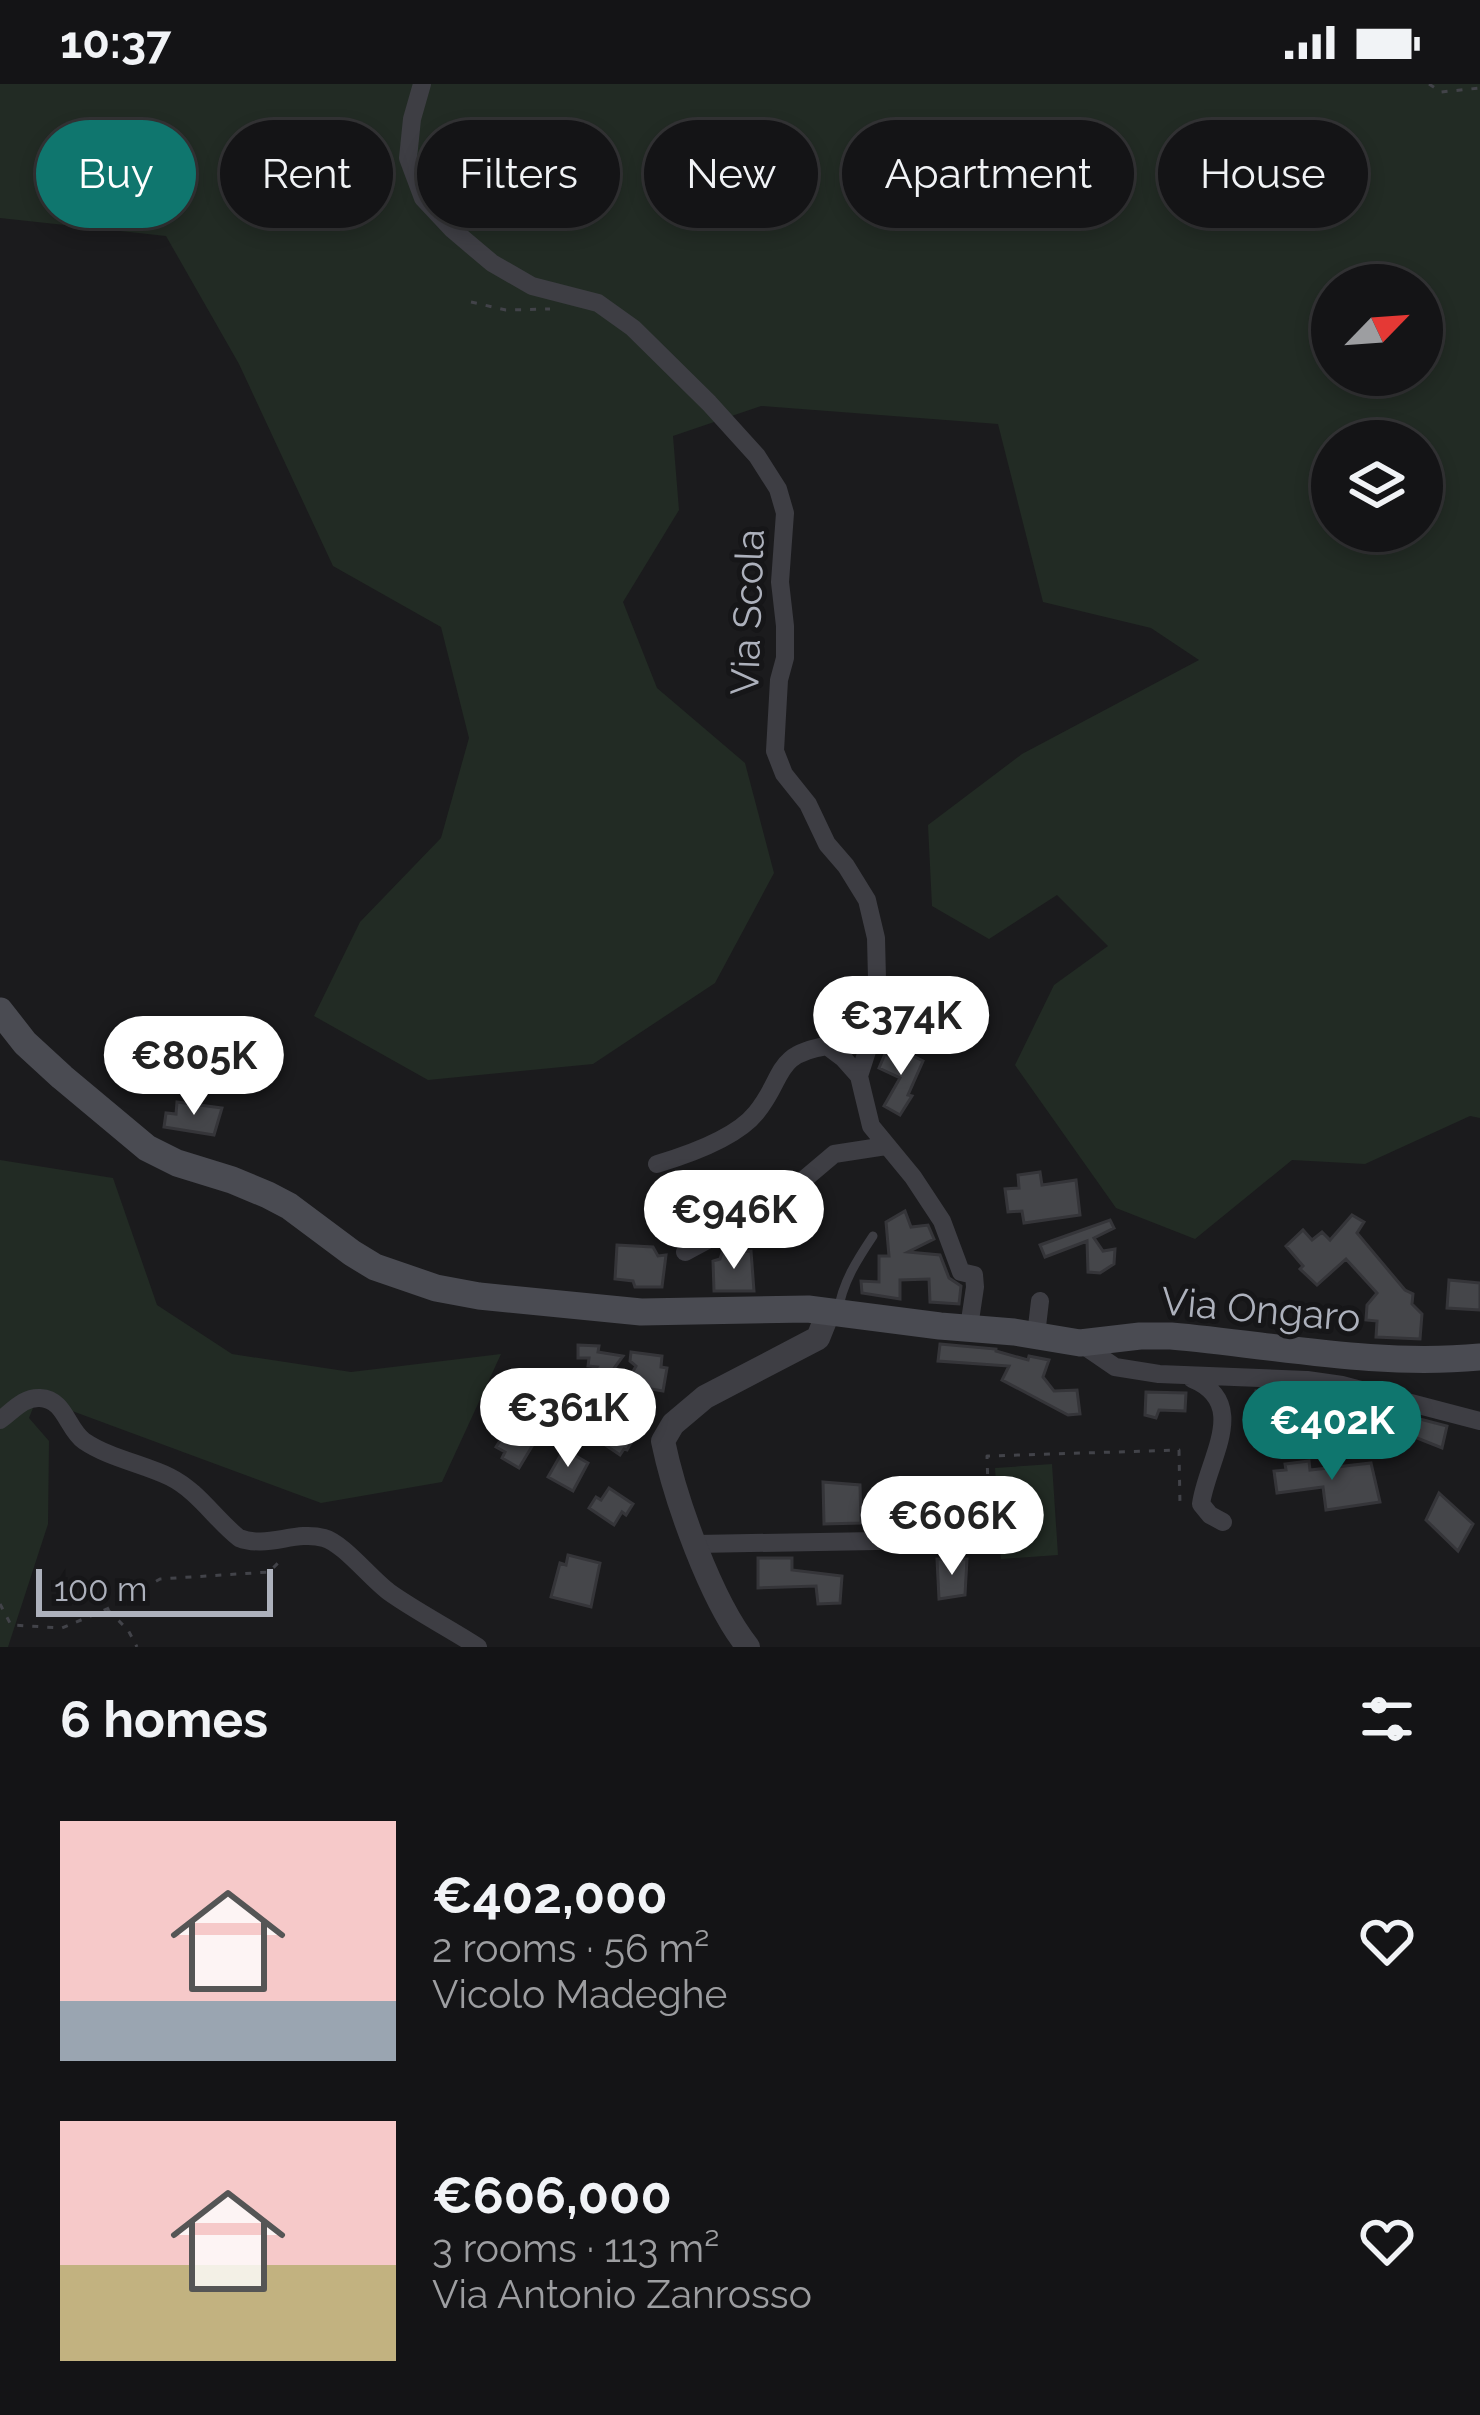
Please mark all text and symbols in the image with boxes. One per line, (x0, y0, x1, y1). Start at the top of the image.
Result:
text: 10:37 (60, 16, 171, 69)
chip: Buy (36, 120, 196, 228)
chip: Rent (220, 120, 393, 228)
chip: Filters (417, 120, 620, 228)
chip: New (644, 120, 818, 228)
chip: Apartment (842, 120, 1134, 228)
chip: House (1158, 120, 1368, 228)
north arrow (1311, 264, 1443, 396)
map controls (1311, 264, 1443, 552)
button: layers (1311, 420, 1443, 552)
street label: Via Scola (721, 528, 773, 696)
pin: €374K (817, 976, 985, 1078)
text: €374K (840, 992, 962, 1038)
pin: €805K (110, 1016, 278, 1118)
text: €805K (131, 1032, 257, 1078)
pin: €946K (650, 1170, 818, 1272)
text: €946K (671, 1186, 797, 1232)
street label: Via Ongaro (1160, 1277, 1362, 1341)
pin: €361K (484, 1368, 652, 1470)
pin: €402K (1248, 1381, 1416, 1483)
text: €361K (507, 1384, 629, 1430)
text: €402K (1269, 1397, 1395, 1443)
pin: €606K (868, 1476, 1036, 1578)
text: €606K (888, 1492, 1016, 1538)
scale bar (36, 1563, 273, 1616)
text: 100 m (54, 1570, 147, 1609)
icon: filters (1354, 1686, 1420, 1752)
text: 6 homes (60, 1689, 268, 1749)
text: €402,000 (432, 1865, 668, 1925)
icon: home (156, 1869, 300, 2013)
icon: heart (1354, 1908, 1420, 1974)
text: 2 rooms · 56 m² (432, 1925, 709, 1971)
text: Vicolo Madeghe (432, 1971, 727, 2017)
text: €606,000 (432, 2165, 672, 2225)
icon: home (156, 2169, 300, 2313)
icon: heart (1354, 2208, 1420, 2274)
text: 3 rooms · 113 m² (432, 2225, 719, 2271)
text: Via Antonio Zanrosso (432, 2271, 812, 2317)

